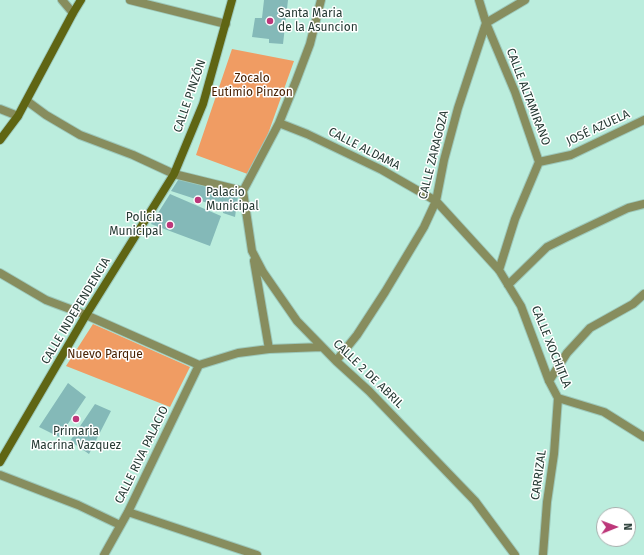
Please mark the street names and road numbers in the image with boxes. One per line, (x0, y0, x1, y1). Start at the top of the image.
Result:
street label: CALLE ALTAMIRANO (503, 46, 553, 148)
street label: CALLE PINZÓN (171, 58, 209, 134)
street label: JOSÉ AZUELA (564, 107, 632, 149)
street label: CALLE ZARAGOZA (416, 109, 452, 201)
street label: CALLE ALDAMA (326, 125, 402, 173)
street label: CALLE INDEPENDENCIA (38, 255, 114, 367)
street label: CALLE XOCHITLA (528, 304, 574, 390)
street label: CALLE 2 DE ABRIL (330, 337, 406, 411)
street label: CALLE RIVA PALACIO (112, 404, 172, 506)
street label: CARRIZAL (528, 449, 550, 501)

